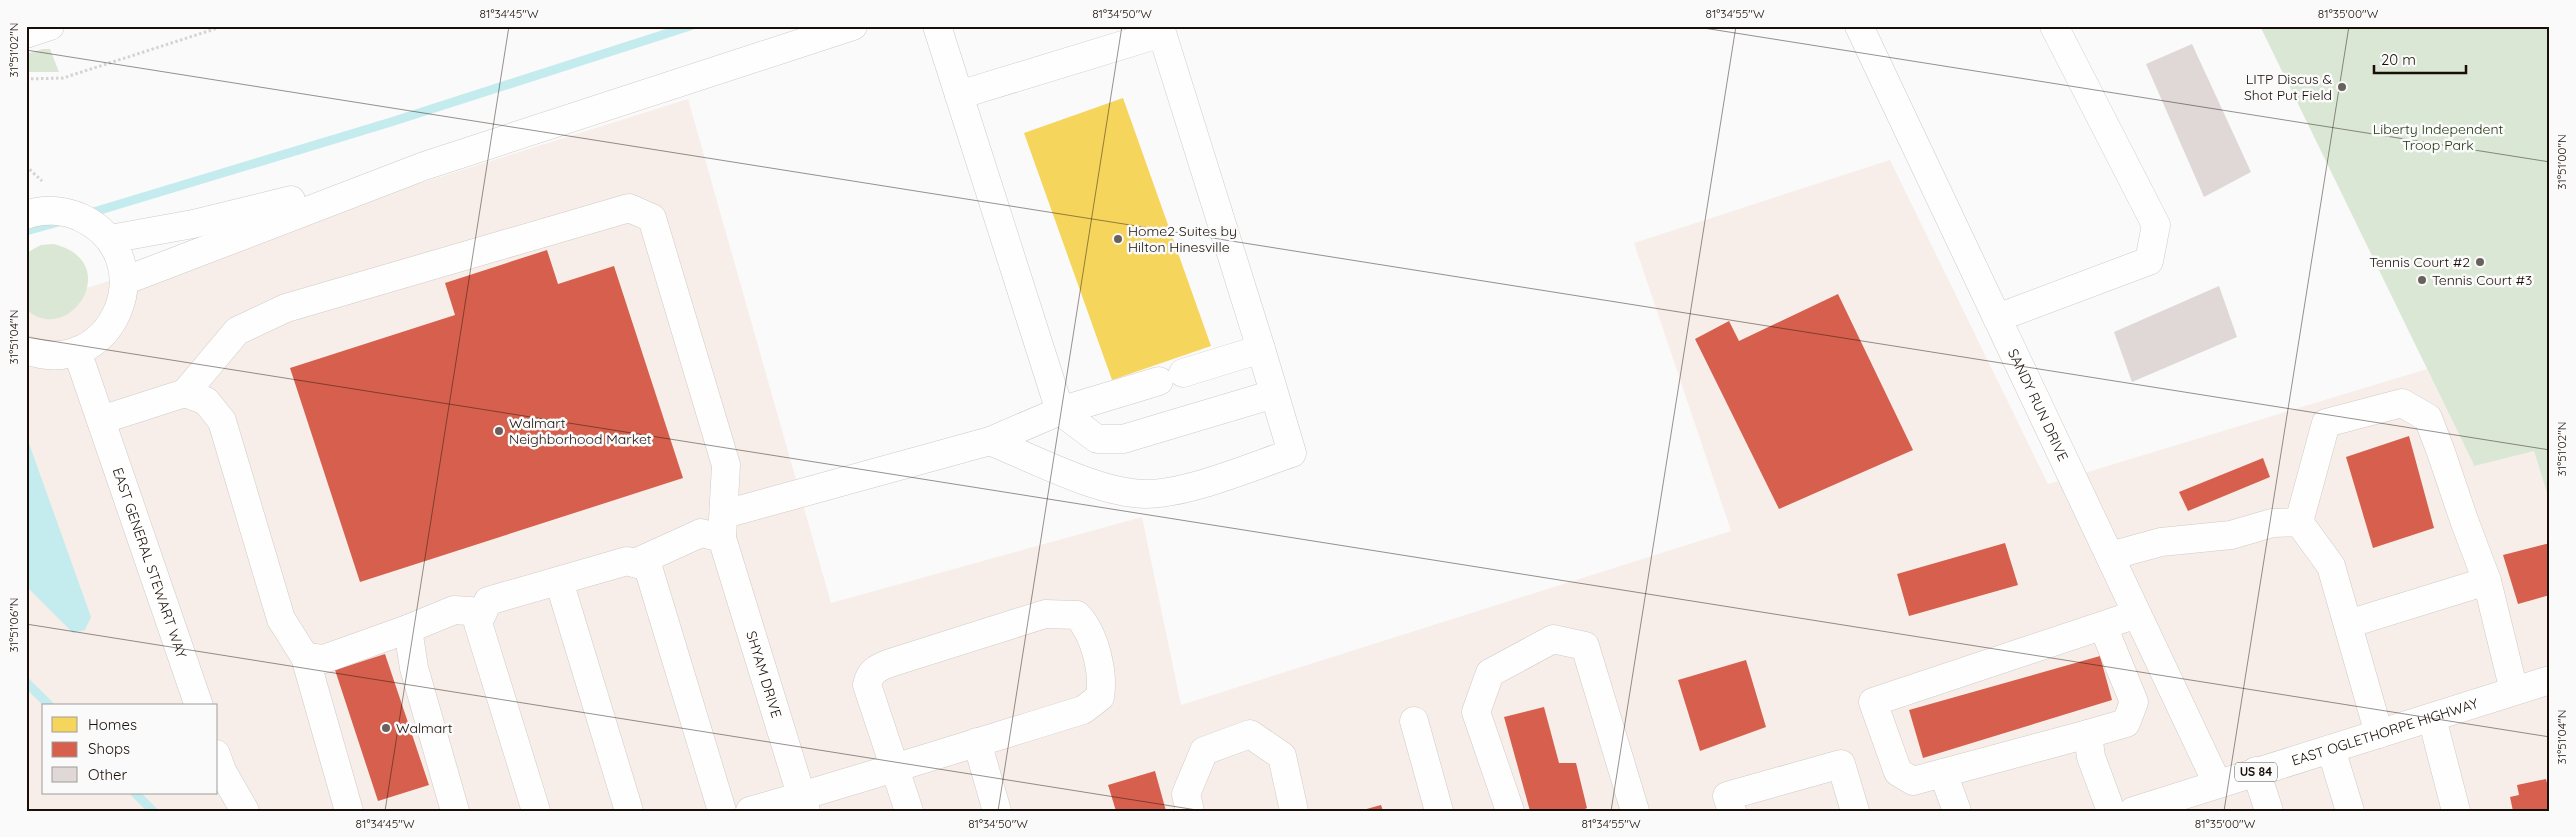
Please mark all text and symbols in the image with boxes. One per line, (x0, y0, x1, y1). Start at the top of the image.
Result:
text: 81°34'45"W (480, 6, 539, 21)
text: 81°34'50"W (1092, 6, 1152, 21)
text: 81°34'55"W (1705, 6, 1765, 21)
text: 81°35'00"W (2318, 6, 2379, 21)
text: 31°51'02"N (6, 22, 21, 78)
scale bar (2374, 42, 2466, 74)
text: 20 m (2381, 50, 2416, 69)
place label: LITP Discus & Shot Put Field (2244, 70, 2332, 104)
marker: LITP Discus & Shot Put Field (2336, 81, 2348, 93)
park label: Liberty Independent Troop Park (2373, 120, 2503, 154)
text: 31°51'00"N (2554, 134, 2569, 190)
place label: Home2 Suites by Hilton Hinesville (1128, 222, 1237, 256)
marker: Home2 Suites by Hilton Hinesville (1112, 233, 1124, 245)
place label: Tennis Court #2 (2369, 253, 2470, 271)
marker: Tennis Court #2 (2474, 256, 2486, 268)
place label: Tennis Court #3 (2432, 271, 2532, 289)
marker: Tennis Court #3 (2416, 274, 2428, 286)
text: 31°51'04"N (6, 310, 21, 364)
street label: SANDY RUN DRIVE (2004, 346, 2072, 464)
place label: Walmart Neighborhood Market (509, 414, 652, 448)
text: 31°51'02"N (2554, 421, 2569, 477)
marker: Walmart Neighborhood Market (493, 425, 505, 437)
street label: EAST GENERAL STEWART WAY (109, 465, 191, 661)
text: 31°51'06"N (6, 598, 21, 652)
street label: SHYAM DRIVE (742, 629, 786, 720)
street label: EAST OGLETHORPE HIGHWAY (2289, 694, 2481, 770)
legend (42, 704, 218, 794)
text: 31°51'04"N (2554, 710, 2569, 764)
text: Homes (88, 715, 137, 734)
place label: Walmart (396, 719, 453, 737)
marker: Walmart (380, 722, 392, 734)
text: Shops (88, 739, 130, 758)
road number: US 84 (2235, 762, 2277, 782)
text: Other (88, 765, 128, 784)
text: 81°34'45"W (356, 816, 415, 831)
text: 81°34'50"W (968, 816, 1028, 831)
text: 81°34'55"W (1581, 816, 1641, 831)
text: 81°35'00"W (2195, 816, 2256, 831)

